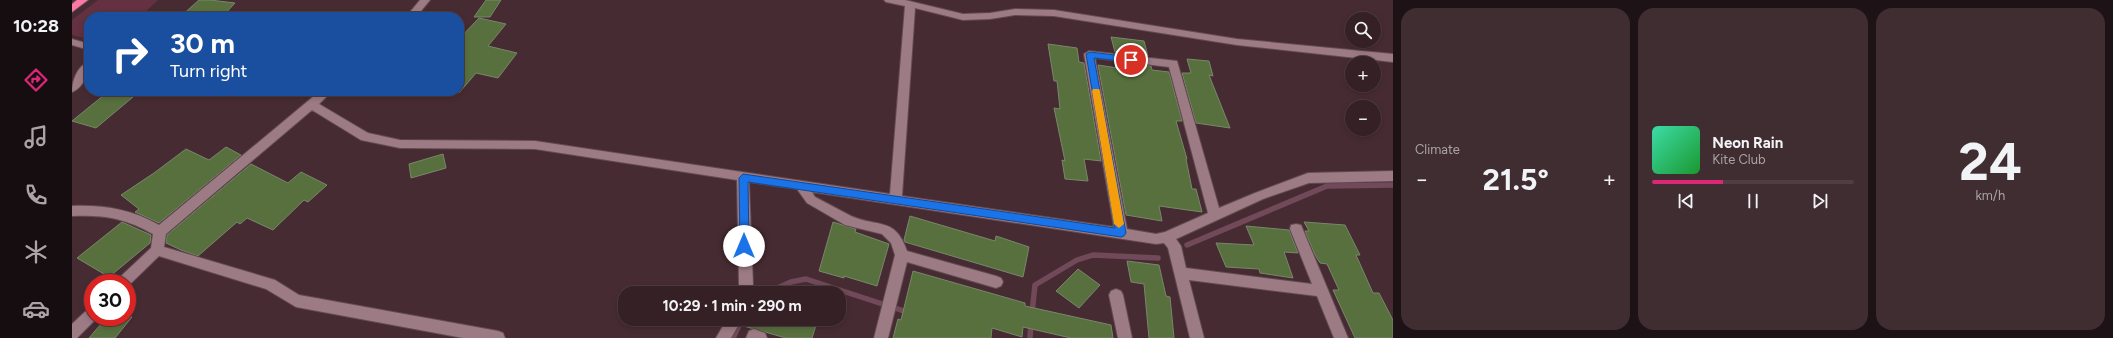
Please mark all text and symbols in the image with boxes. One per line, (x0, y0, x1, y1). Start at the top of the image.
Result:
map controls (1345, 12, 1381, 136)
button: search (1345, 12, 1381, 48)
text: 10:28 (13, 15, 59, 37)
text: 30 m (170, 26, 235, 60)
icon: right (104, 28, 156, 80)
pin (1114, 43, 1148, 77)
icon: arrive (1120, 49, 1142, 71)
button: + (1345, 56, 1381, 92)
text: Turn right (170, 60, 247, 82)
icon: directions (22, 66, 50, 94)
button: − (1345, 100, 1381, 136)
icon: music (22, 123, 50, 151)
text: 24 (1959, 131, 2022, 193)
text: Neon Rain (1712, 134, 1783, 152)
text: Climate (1415, 142, 1460, 157)
text: Kite Club (1712, 152, 1766, 167)
text: 21.5° (1483, 161, 1549, 198)
text: − (1415, 166, 1429, 193)
text: + (1603, 166, 1616, 193)
icon: phone (22, 181, 50, 209)
text: km/h (1975, 188, 2005, 203)
icon: previous (1675, 190, 1697, 212)
icon: pause (1742, 190, 1764, 212)
icon: next (1809, 190, 1831, 212)
position arrow (723, 225, 765, 267)
icon: climate (22, 238, 50, 266)
speed limit sign: 30 (84, 274, 136, 326)
icon: car (22, 295, 50, 323)
text: 10:29 · 1 min · 290 m (662, 297, 802, 315)

